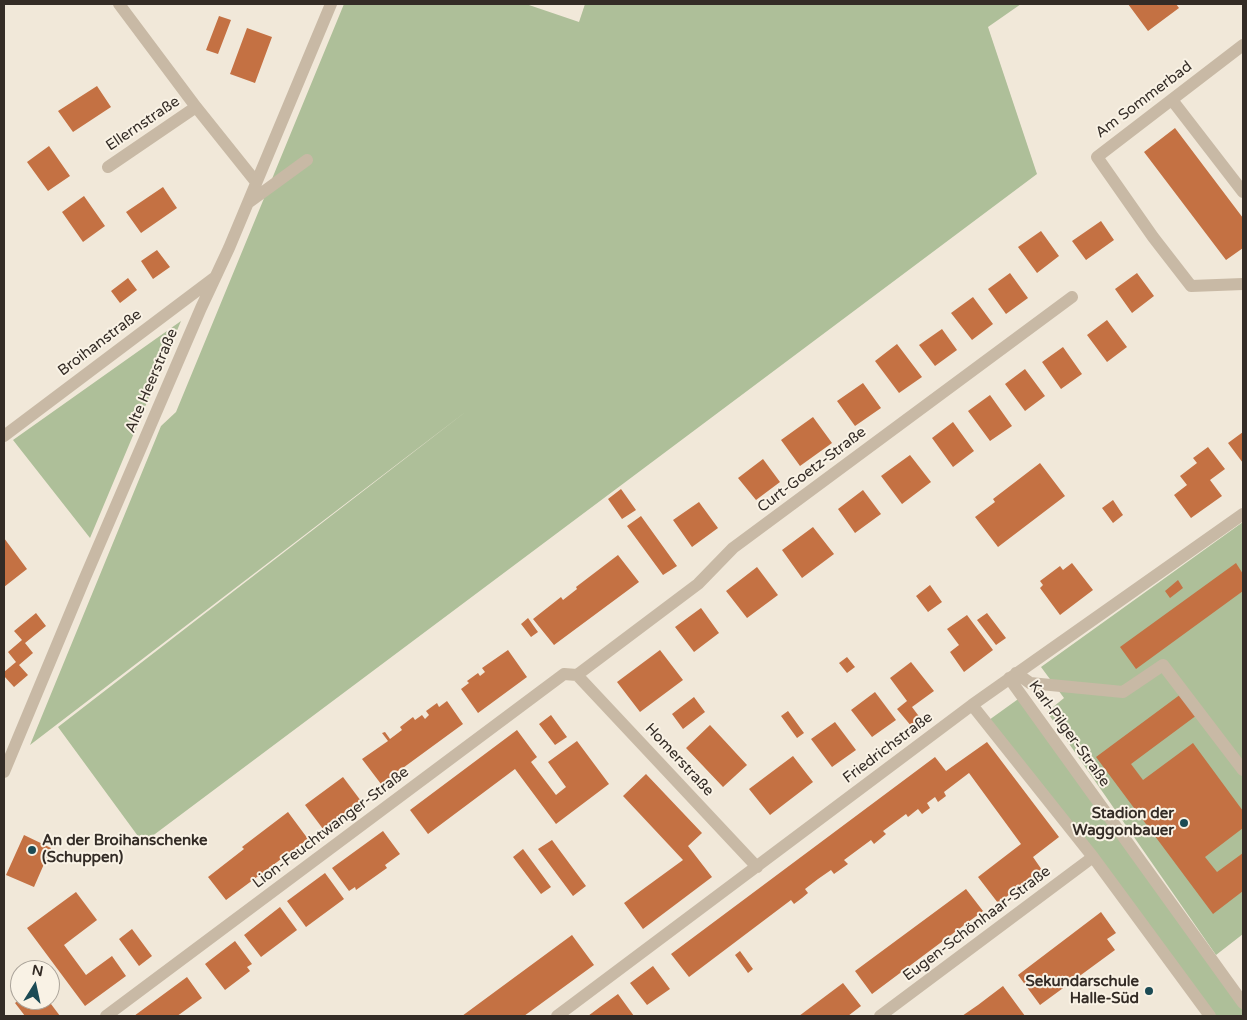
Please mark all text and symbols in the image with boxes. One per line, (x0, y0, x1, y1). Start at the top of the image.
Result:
street label: Am Sommerbad (1092, 58, 1196, 142)
street label: Ellernstraße (103, 93, 183, 155)
street label: Broihanstraße (55, 306, 145, 380)
street label: Alte Heerstraße (122, 326, 182, 436)
street label: Curt-Goetz-Straße (754, 423, 870, 517)
street label: Karl-Pilger-Straße (1025, 678, 1113, 790)
street label: Friedrichstraße (840, 708, 936, 788)
street label: Homerstraße (641, 720, 717, 800)
street label: Lion-Feuchtwanger-Straße (249, 763, 413, 893)
place label: Stadion der Waggonbauer (1073, 805, 1174, 840)
marker: Stadion der Waggonbauer (1178, 817, 1190, 829)
place label: An der Broihanschenke (Schuppen) (42, 832, 208, 867)
marker: An der Broihanschenke (Schuppen) (26, 844, 38, 856)
street label: Eugen-Schönhaar-Straße (900, 863, 1054, 985)
north arrow (10, 960, 60, 1010)
text: N (31, 961, 45, 980)
place label: Sekundarschule Halle-Süd (1026, 973, 1139, 1008)
marker: Sekundarschule Halle-Süd (1143, 985, 1155, 997)

